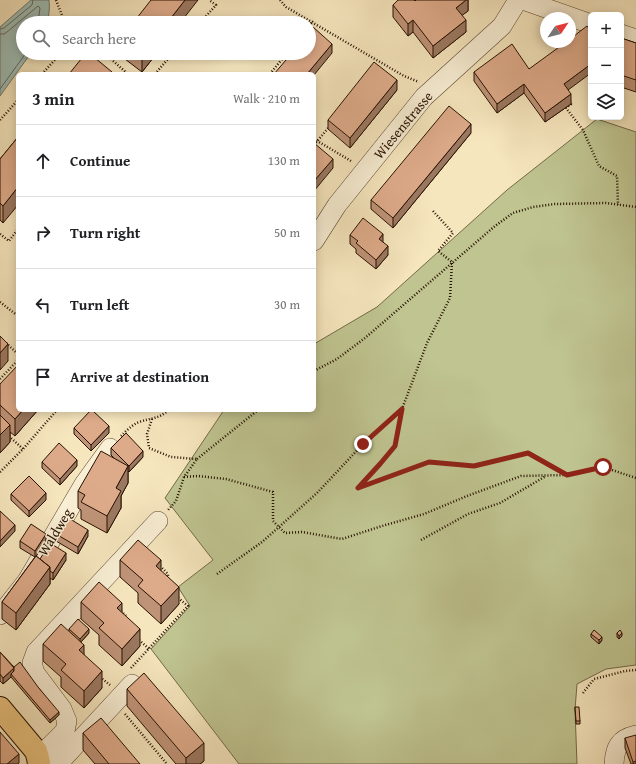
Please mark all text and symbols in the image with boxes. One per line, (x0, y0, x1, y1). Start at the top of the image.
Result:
north arrow (540, 12, 576, 48)
map controls (588, 12, 624, 120)
button: + (588, 12, 624, 48)
search box (16, 16, 316, 60)
icon: search (30, 27, 52, 49)
text: Search here (62, 28, 136, 49)
button: − (588, 48, 624, 84)
button: layers (588, 84, 624, 120)
text: 3 min (32, 86, 74, 111)
street label: Wiesenstrasse (369, 87, 438, 163)
text: Walk · 210 m (233, 89, 300, 108)
icon: ahead (32, 150, 54, 172)
text: Continue (70, 150, 131, 171)
text: 130 m (268, 151, 300, 170)
icon: right (32, 222, 54, 244)
text: Turn right (70, 222, 141, 243)
text: 50 m (274, 223, 300, 242)
icon: left (32, 294, 54, 316)
text: Turn left (70, 294, 129, 315)
text: 30 m (274, 295, 300, 314)
icon: arrive (32, 366, 54, 388)
text: Arrive at destination (70, 366, 209, 387)
route end (354, 435, 372, 453)
route start (594, 458, 612, 476)
street label: Waldweg (33, 504, 77, 560)

